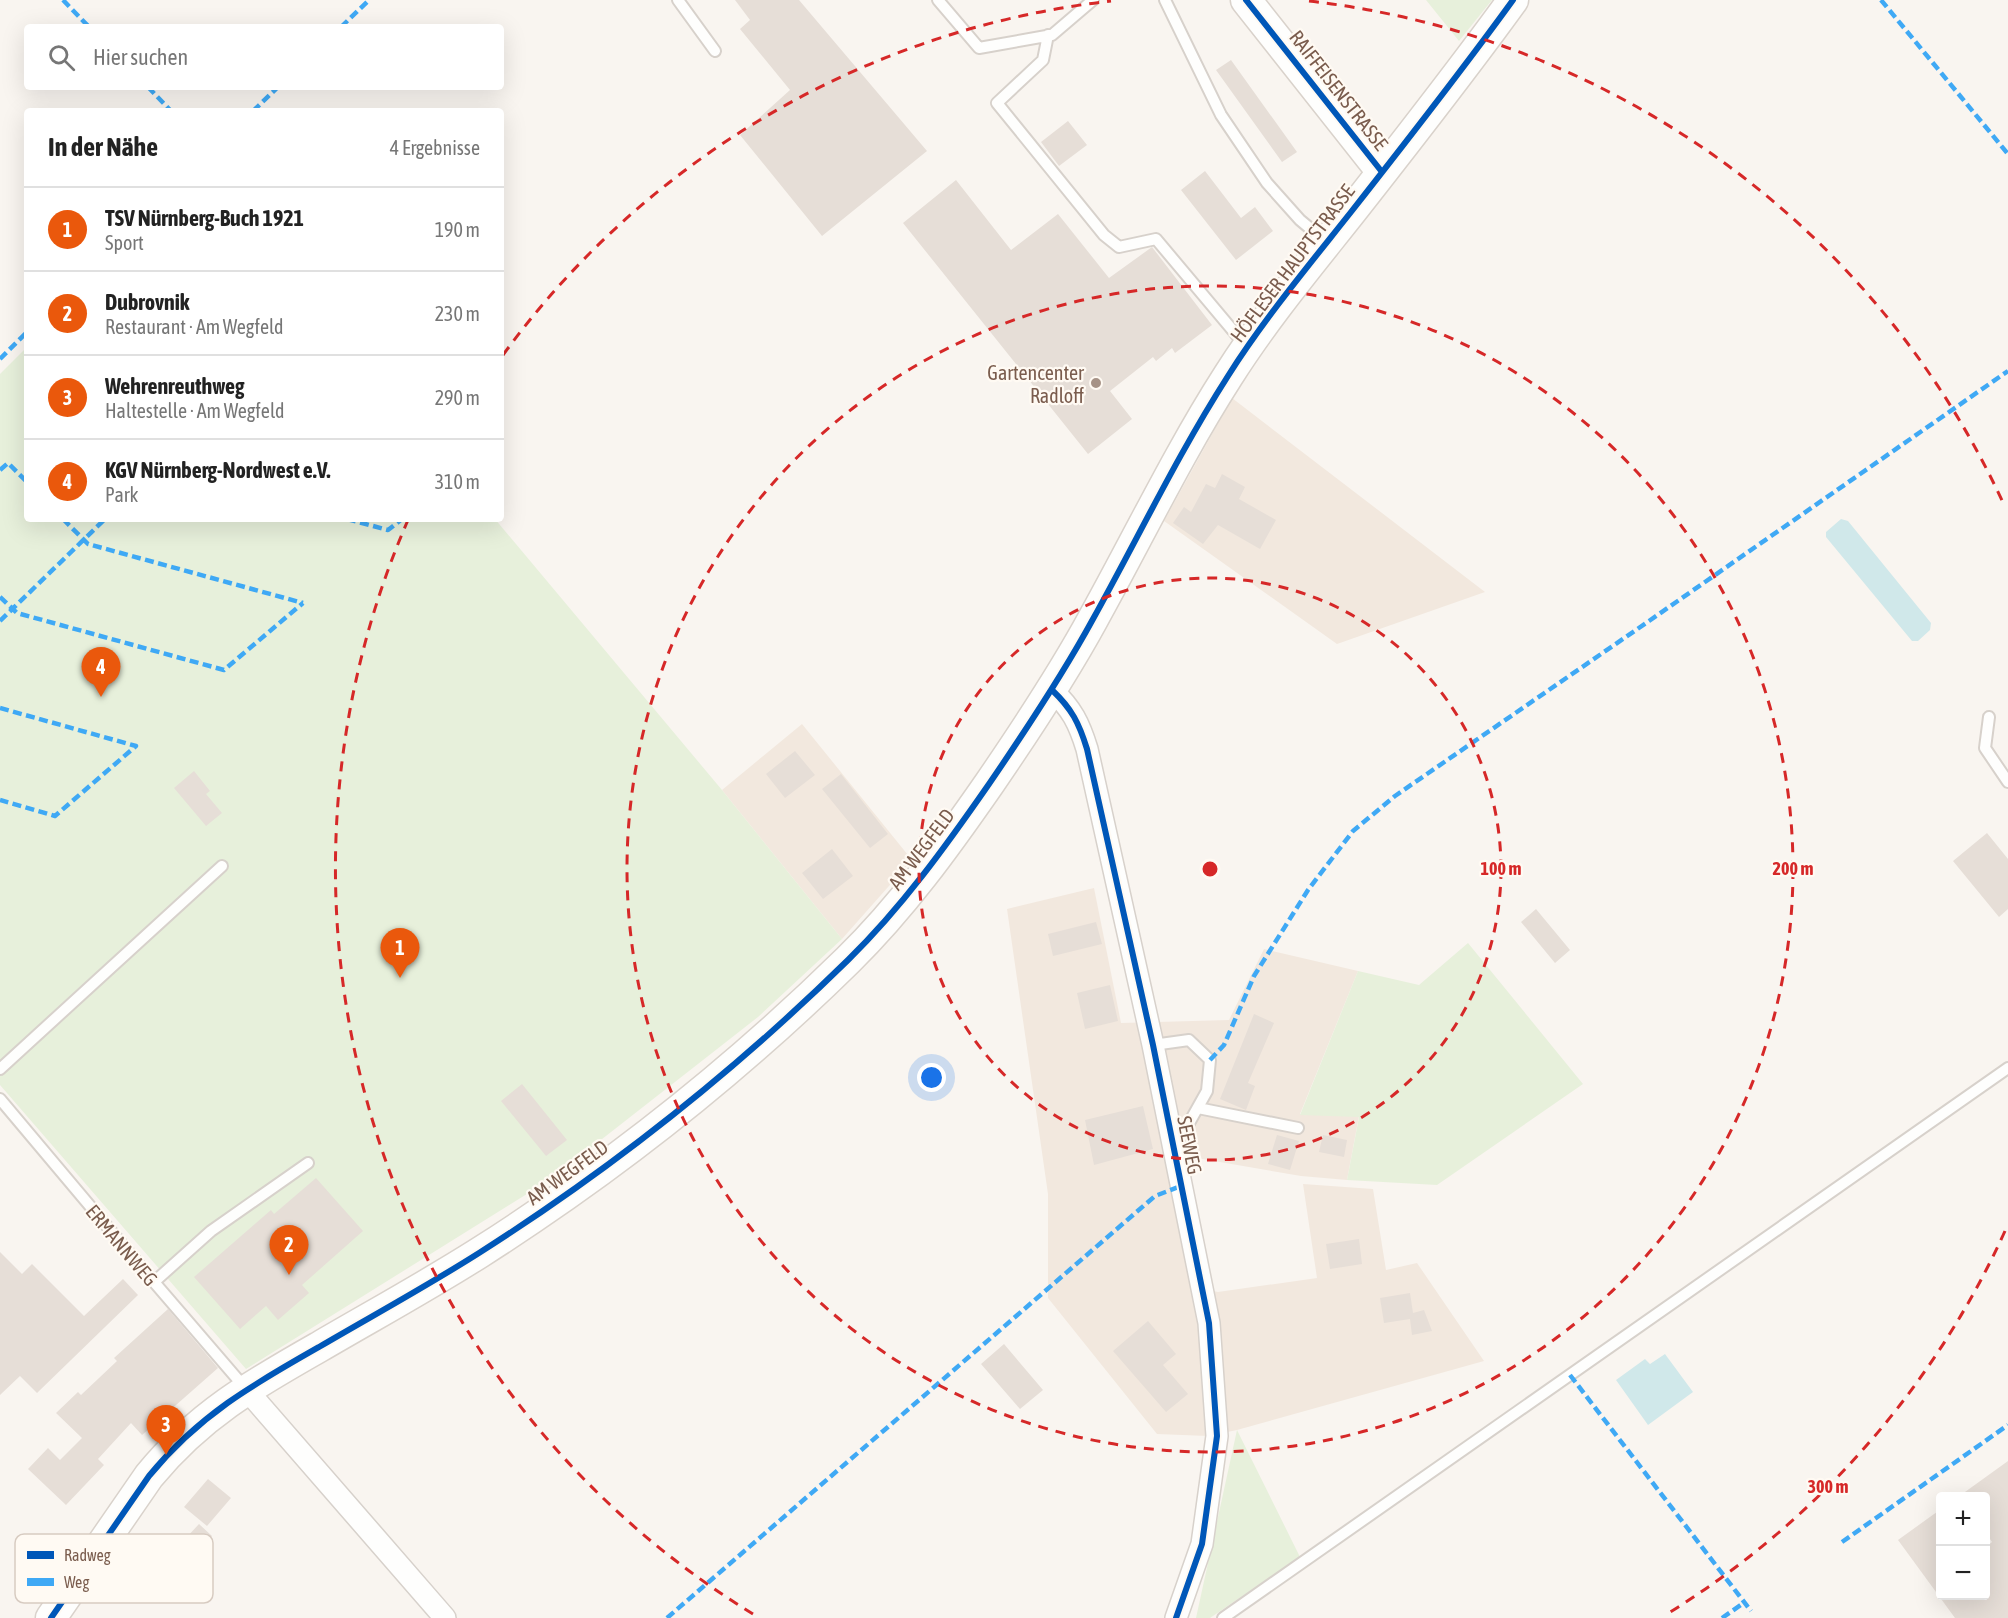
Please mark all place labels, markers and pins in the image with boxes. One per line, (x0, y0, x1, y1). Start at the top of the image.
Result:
place label: Gartencenter Radloff (987, 361, 1085, 407)
marker: Gartencenter Radloff (1089, 376, 1103, 390)
pin: 4 (82, 648, 120, 697)
centre of rings (1200, 859, 1220, 879)
pin: 1 (380, 928, 420, 978)
pin: 2 (270, 1226, 308, 1275)
pin: 3 (146, 1406, 186, 1455)

